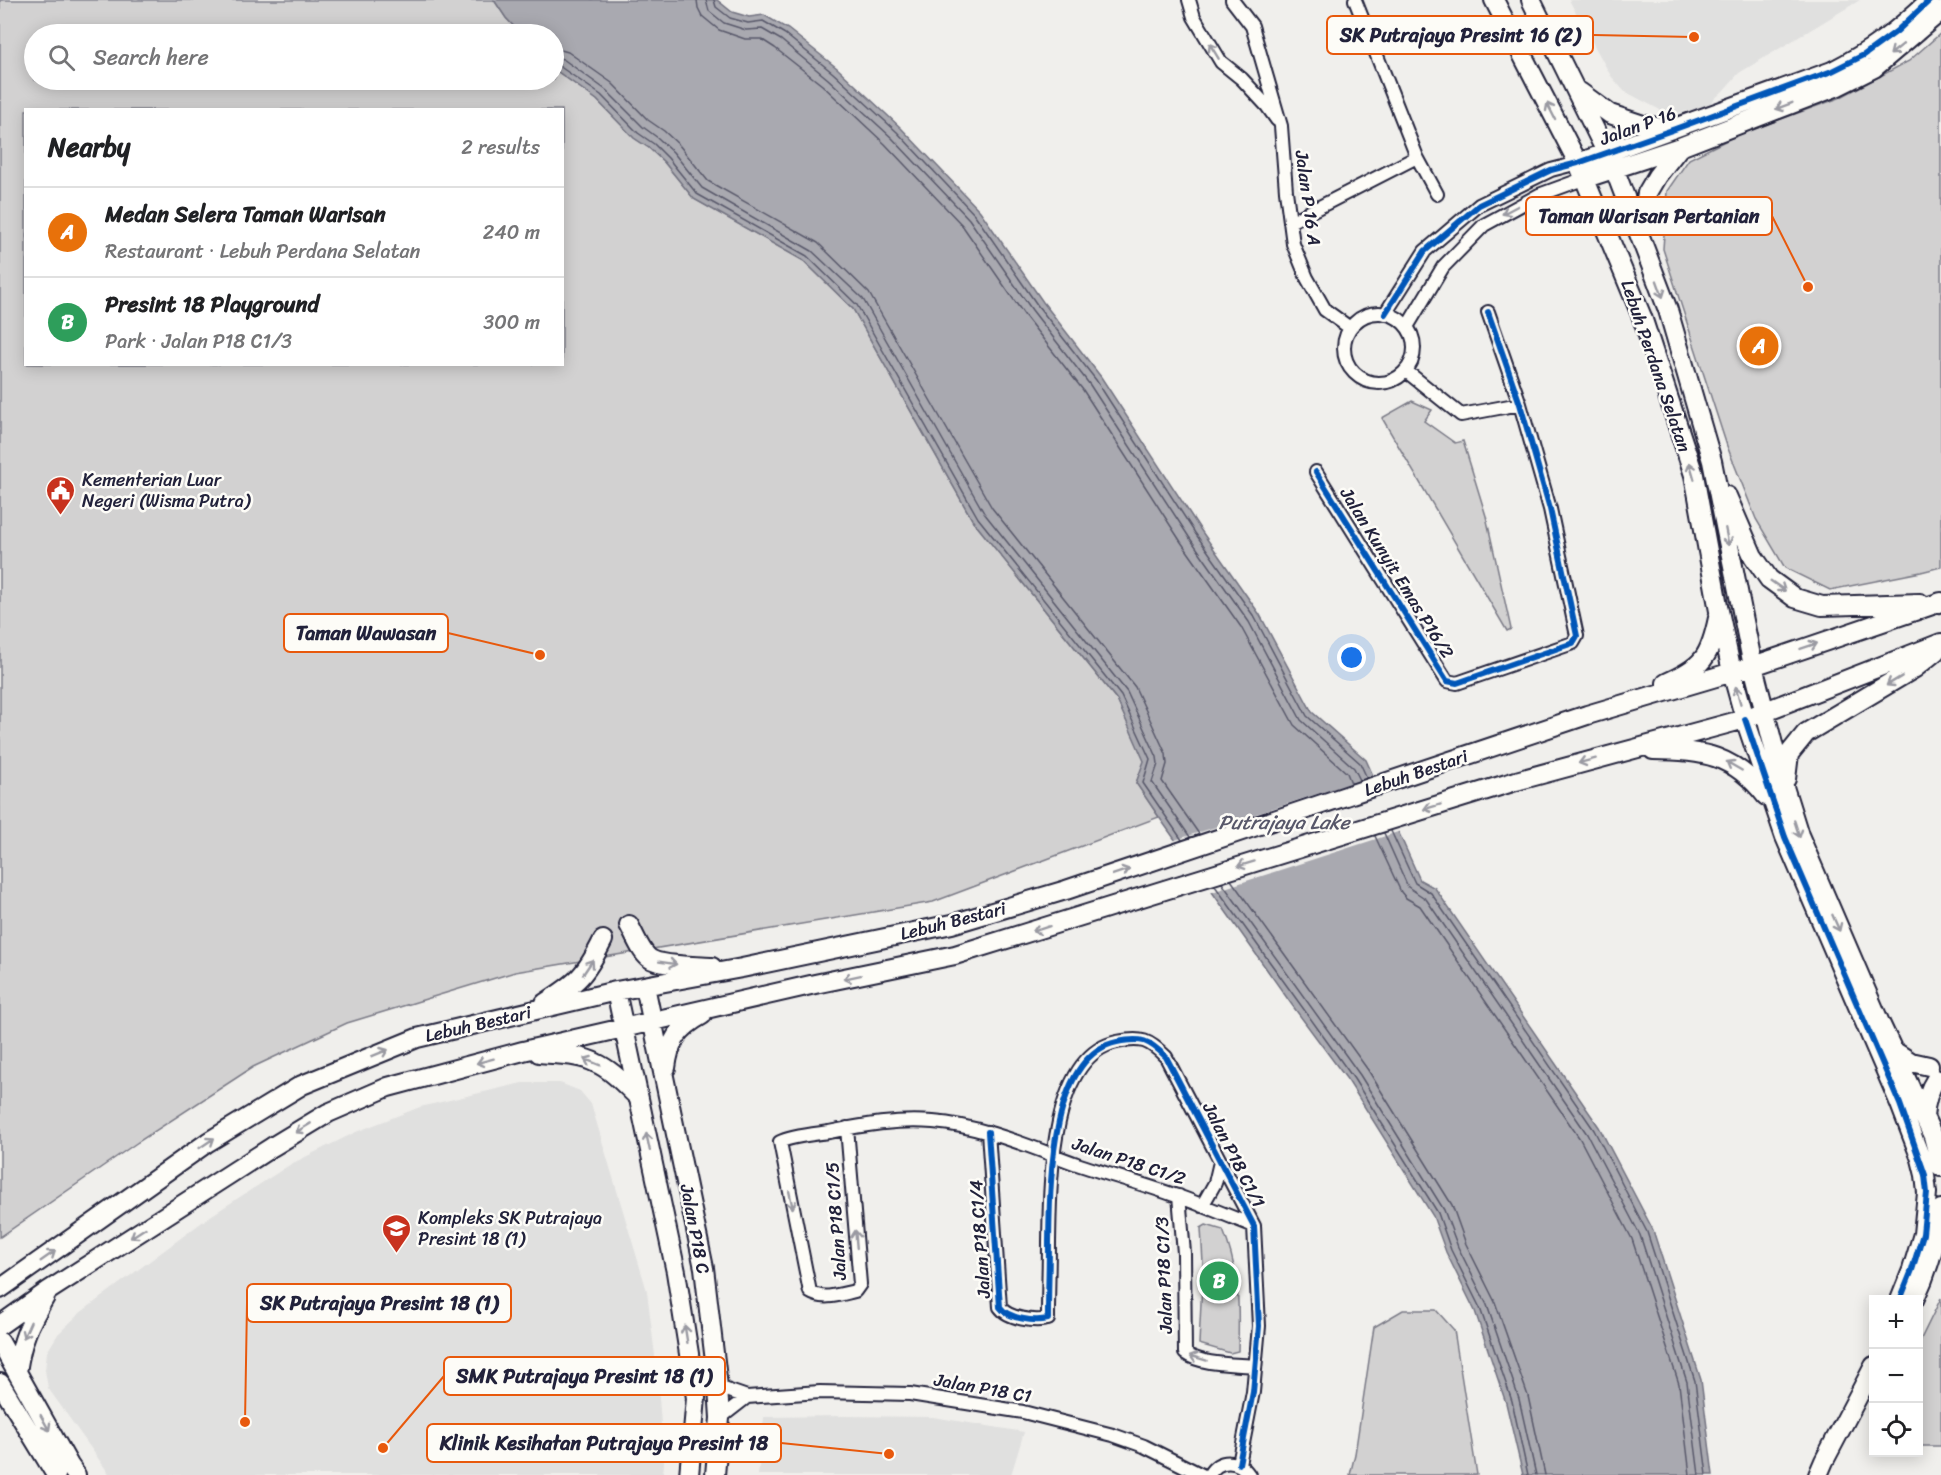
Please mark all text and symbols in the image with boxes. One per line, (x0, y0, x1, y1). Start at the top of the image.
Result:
callout: SK Putrajaya Presint 16 (2) (1327, 16, 1593, 54)
text: SK Putrajaya Presint 16 (2) (1339, 18, 1582, 53)
search box (24, 24, 564, 90)
text: Search here (93, 38, 209, 77)
icon: search (45, 41, 78, 74)
one-way arrow (1208, 43, 1220, 60)
one-way arrow (1889, 43, 1905, 56)
street label: Jalan P 16 (1594, 97, 1681, 155)
one-way arrow (1775, 102, 1794, 113)
one-way arrow (1545, 103, 1556, 121)
text: Nearby (48, 124, 130, 170)
text: 2 results (461, 130, 540, 165)
street label: Jalan P 16 A (1285, 147, 1331, 248)
text: Medan Selera Taman Warisan (105, 195, 386, 234)
callout: Taman Warisan Pertanian (1526, 197, 1772, 235)
text: Taman Warisan Pertanian (1538, 199, 1760, 234)
one-way arrow (1502, 205, 1520, 216)
text: A (61, 215, 74, 250)
text: 240 m (483, 215, 540, 250)
text: Restaurant · Lebuh Perdana Selatan (105, 234, 420, 269)
street label: Lebuh Perdana Selatan (1611, 275, 1701, 457)
one-way arrow (1656, 279, 1667, 297)
text: Presint 18 Playground (105, 285, 319, 324)
text: B (61, 305, 74, 340)
text: 300 m (483, 305, 540, 340)
text: Park · Jalan P18 C1/3 (105, 324, 292, 359)
pin: A (1740, 324, 1778, 368)
one-way arrow (1686, 462, 1697, 481)
place label: Kementerian Luar Negeri (Wisma Putra) (82, 464, 252, 517)
public building icon: Kementerian Luar Negeri (Wisma Putra) (45, 474, 77, 516)
street label: Jalan Kunyit Emas P16/2 (1331, 480, 1463, 665)
one-way arrow (1722, 528, 1734, 547)
one-way arrow (1769, 580, 1786, 592)
callout: Taman Wawasan (284, 614, 448, 652)
text: Taman Wawasan (296, 616, 436, 651)
one-way arrow (1799, 640, 1818, 651)
your location (1337, 643, 1366, 672)
one-way arrow (1886, 675, 1903, 687)
one-way arrow (1732, 686, 1743, 705)
street label: Lebuh Bestari (1360, 740, 1473, 806)
one-way arrow (1578, 756, 1597, 767)
one-way arrow (1725, 760, 1743, 771)
one-way arrow (1423, 802, 1442, 813)
water label: Putrajaya Lake (1219, 805, 1352, 840)
one-way arrow (1793, 819, 1804, 837)
one-way arrow (1237, 860, 1256, 871)
one-way arrow (1111, 865, 1130, 876)
street label: Lebuh Bestari (897, 892, 1010, 950)
one-way arrow (1831, 913, 1843, 931)
one-way arrow (1032, 924, 1051, 935)
one-way arrow (657, 957, 677, 968)
one-way arrow (582, 960, 594, 976)
one-way arrow (843, 971, 862, 983)
street label: Lebuh Bestari (422, 996, 535, 1052)
one-way arrow (370, 1047, 388, 1058)
one-way arrow (476, 1056, 495, 1068)
one-way arrow (583, 1056, 601, 1067)
street label: Jalan P18 C1/1 (1193, 1096, 1274, 1214)
one-way arrow (295, 1123, 312, 1135)
street label: Jalan P18 C1/2 (1067, 1127, 1190, 1194)
one-way arrow (641, 1133, 653, 1152)
one-way arrow (198, 1137, 215, 1149)
street label: Jalan P18 C1/5 (816, 1161, 856, 1282)
street label: Jalan P18 C1/4 (960, 1179, 1000, 1300)
street label: Jalan P18 C (670, 1180, 719, 1277)
one-way arrow (786, 1190, 798, 1209)
place label: Kompleks SK Putrajaya Presint 18 (1) (418, 1202, 602, 1255)
school or university icon: Kompleks SK Putrajaya Presint 18 (1) (381, 1212, 413, 1254)
street label: Jalan P18 C1/3 (1146, 1216, 1182, 1335)
one-way arrow (131, 1227, 147, 1239)
one-way arrow (850, 1229, 861, 1249)
one-way arrow (39, 1249, 55, 1262)
pin: B (1200, 1258, 1238, 1304)
callout: SK Putrajaya Presint 18 (1) (247, 1284, 511, 1322)
text: SK Putrajaya Presint 18 (1) (259, 1286, 500, 1321)
map controls (1869, 1295, 1923, 1457)
button: + (1869, 1295, 1923, 1349)
one-way arrow (21, 1320, 32, 1338)
one-way arrow (680, 1324, 691, 1344)
button: − (1869, 1349, 1923, 1403)
one-way arrow (1189, 1352, 1208, 1363)
callout: SMK Putrajaya Presint 18 (1) (444, 1357, 725, 1395)
text: SMK Putrajaya Presint 18 (1) (455, 1359, 714, 1394)
street label: Jalan P18 C1 (931, 1364, 1034, 1412)
button: locate (1869, 1403, 1923, 1457)
one-way arrow (40, 1415, 52, 1432)
callout: Klinik Kesihatan Putrajaya Presint 18 (427, 1424, 781, 1462)
text: Klinik Kesihatan Putrajaya Presint 18 (439, 1426, 769, 1461)

